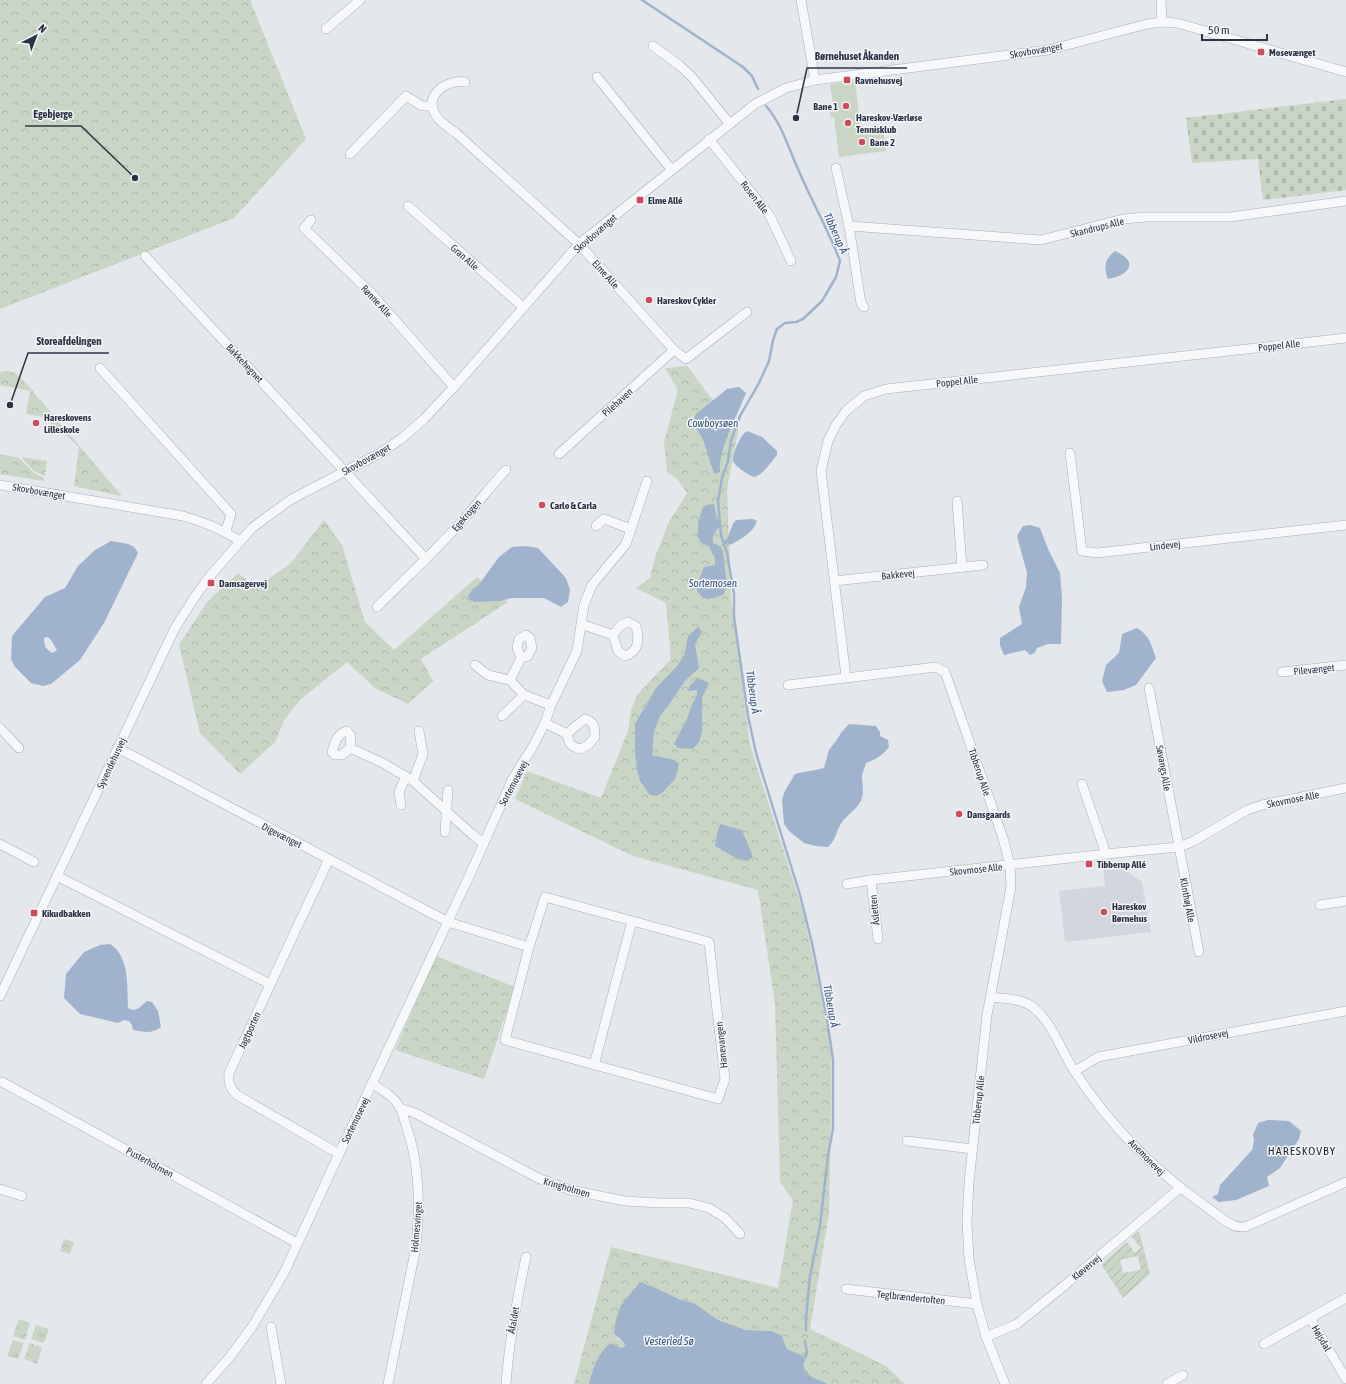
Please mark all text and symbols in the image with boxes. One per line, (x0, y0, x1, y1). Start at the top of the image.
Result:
north arrow (16, 16, 56, 56)
scale bar (1202, 16, 1267, 42)
text: N (36, 22, 49, 35)
text: 50 m (1208, 23, 1230, 37)
street label: Skovbovænget (1009, 40, 1063, 61)
callout: Børnehuset Åkanden (807, 45, 907, 68)
marker: Mosevænget (1256, 47, 1266, 57)
place label: Mosevænget (1269, 47, 1315, 58)
text: Børnehuset Åkanden (815, 49, 899, 62)
marker: Ravnehusvej (842, 75, 852, 85)
place label: Ravnehusvej (855, 75, 902, 86)
place label: Bane 1 (813, 101, 838, 112)
marker: Bane 1 (841, 101, 851, 111)
callout: Egebjerge (25, 103, 81, 126)
text: Egebjerge (33, 108, 73, 120)
place label: Hareskov-Værløse Tennisklub (856, 112, 923, 135)
marker: Hareskov-Værløse Tennisklub (843, 118, 853, 128)
marker: Bane 2 (857, 137, 867, 147)
place label: Bane 2 (870, 137, 895, 148)
street label: Rosen Alle (738, 179, 771, 216)
marker: Elme Allé (635, 195, 645, 205)
place label: Elme Allé (648, 195, 683, 206)
water label: Tibberup Å (822, 210, 851, 256)
street label: Skovbovænget (572, 212, 619, 255)
street label: Skandrups Alle (1069, 215, 1126, 239)
street label: Gran Alle (448, 242, 481, 273)
street label: Elme Alle (590, 258, 622, 291)
street label: Rønne Alle (359, 283, 395, 320)
marker: Hareskov Cykler (644, 295, 654, 305)
place label: Hareskov Cykler (657, 295, 717, 306)
callout: Storeafdelingen (28, 330, 109, 353)
text: Storeafdelingen (36, 335, 102, 347)
street label: Poppel Alle (1257, 338, 1301, 353)
street label: Bakkehegnet (224, 342, 265, 385)
street label: Poppel Alle (935, 374, 979, 389)
street label: Pilehaven (600, 386, 635, 419)
place label: Hareskovens Lilleskole (44, 412, 92, 435)
water label: Cowboysøen (688, 417, 739, 429)
marker: Hareskovens Lilleskole (31, 418, 41, 428)
street label: Skovbovænget (340, 442, 392, 477)
street label: Skovbovænget (12, 481, 66, 502)
street label: Egekrogen (450, 497, 483, 533)
marker: Carlo & Carla (537, 500, 547, 510)
place label: Carlo & Carla (550, 500, 597, 511)
street label: Lindevej (1149, 538, 1181, 553)
street label: Bakkevej (881, 567, 915, 582)
water label: Sortemosen (688, 577, 738, 589)
marker: Damsagervej (206, 578, 216, 588)
place label: Damsagervej (219, 578, 267, 589)
street label: Pilevænget (1293, 662, 1335, 677)
water label: Tibberup Å (744, 670, 763, 715)
street label: Syvendehusvej (95, 736, 128, 790)
street label: Søvangs Alle (1154, 744, 1173, 792)
street label: Tibberup Alle (966, 747, 993, 798)
street label: Sortemosevej (497, 759, 530, 808)
street label: Skovmose Alle (1266, 789, 1321, 810)
marker: Dansgaards (954, 809, 964, 819)
place label: Dansgaards (967, 809, 1011, 820)
street label: Digevænget (260, 821, 304, 850)
marker: Tibberup Allé (1084, 859, 1094, 869)
place label: Tibberup Allé (1097, 859, 1147, 870)
street label: Skovmose Alle (949, 861, 1003, 878)
street label: Klinthøj Alle (1178, 877, 1197, 924)
street label: Åsletten (867, 894, 882, 926)
place label: Hareskov Børnehus (1112, 901, 1147, 924)
marker: Hareskov Børnehus (1099, 907, 1109, 917)
marker: Kikudbakken (29, 908, 39, 918)
place label: Kikudbakken (42, 908, 91, 919)
water label: Tibberup Å (821, 983, 842, 1029)
street label: Jagtporten (236, 1010, 263, 1050)
street label: Hanevangen (714, 1021, 729, 1069)
street label: Vildrosevej (1187, 1027, 1229, 1046)
street label: Tibberup Alle (970, 1075, 987, 1125)
street label: Sortemosevej (340, 1095, 371, 1145)
street label: Anemonevej (1126, 1137, 1167, 1178)
district label: HARESKOVBY (1268, 1144, 1336, 1158)
street label: Pusterholmen (124, 1145, 175, 1180)
street label: Kringholmen (542, 1176, 592, 1199)
street label: Holmesvinget (409, 1201, 424, 1253)
street label: Kløvervej (1070, 1252, 1103, 1283)
street label: Teglbrændertoften (876, 1288, 946, 1307)
street label: Åfaldet (506, 1306, 521, 1334)
street label: Højsdal (1310, 1323, 1334, 1354)
water label: Vesterled Sø (644, 1335, 694, 1347)

